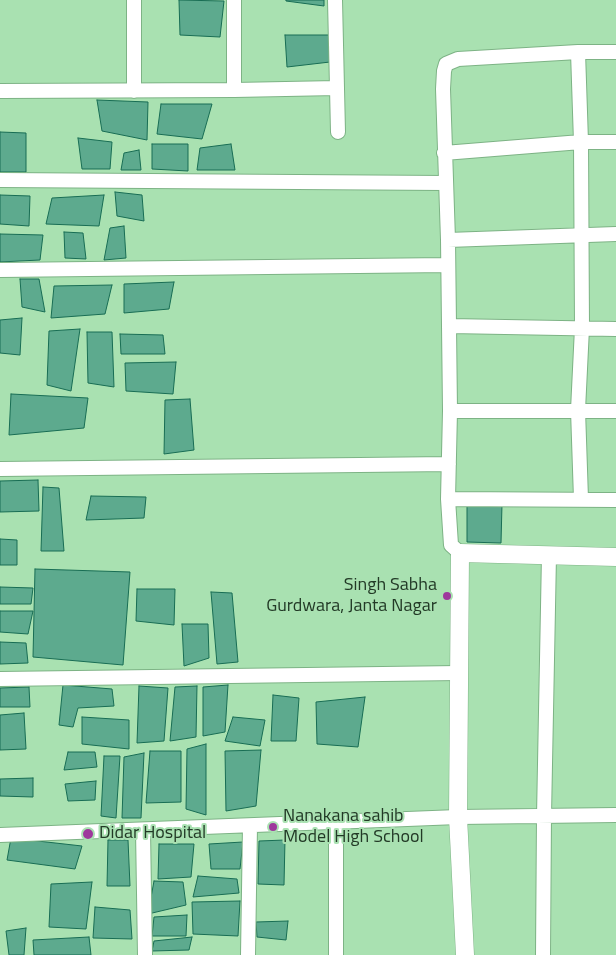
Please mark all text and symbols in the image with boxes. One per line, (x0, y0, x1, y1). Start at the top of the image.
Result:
place label: Singh Sabha Gurdwara, Janta Nagar (266, 575, 437, 618)
marker: Singh Sabha Gurdwara, Janta Nagar (441, 590, 453, 602)
place label: Nanakana sahib Model High School (283, 806, 424, 849)
marker: Nanakana sahib Model High School (267, 821, 279, 833)
place label: Didar Hospital (99, 823, 206, 845)
marker: Didar Hospital (81, 827, 95, 841)

